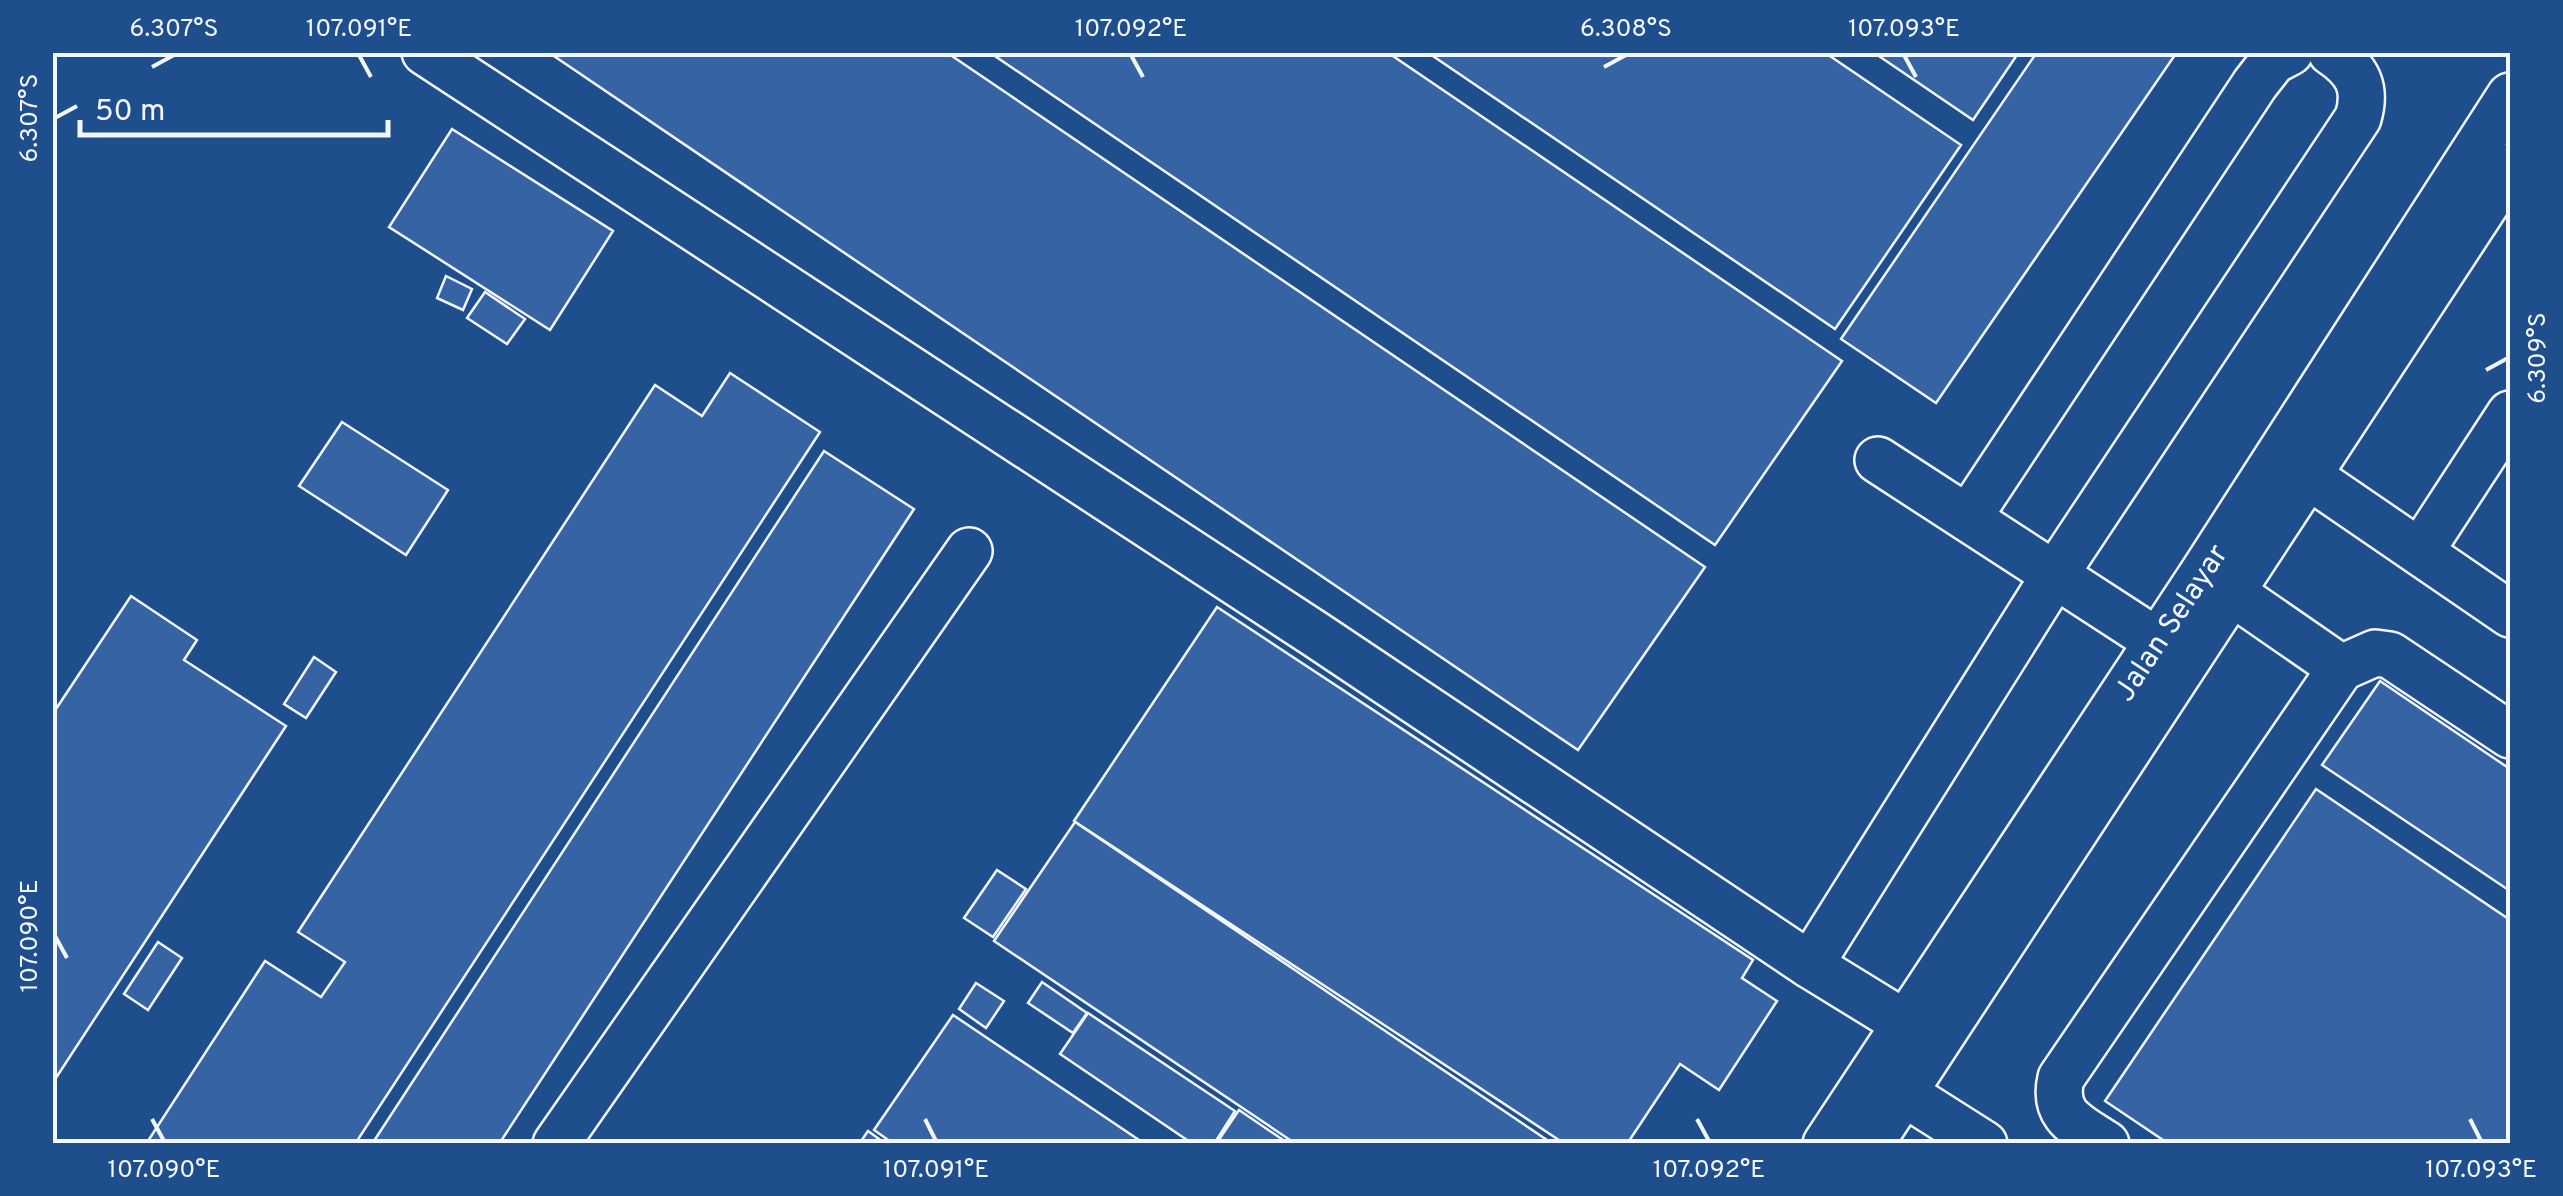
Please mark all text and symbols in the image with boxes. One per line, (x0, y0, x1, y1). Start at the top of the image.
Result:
text: 6.307°S (130, 14, 218, 46)
text: 107.091°E (306, 14, 412, 46)
text: 107.092°E (1075, 14, 1187, 46)
text: 6.308°S (1580, 14, 1672, 46)
text: 107.093°E (1848, 14, 1960, 46)
text: 6.307°S (15, 74, 47, 162)
scale bar (80, 75, 388, 137)
text: 50 m (95, 94, 165, 131)
text: 6.309°S (2523, 312, 2555, 404)
street label: Jalan Selayar (2107, 538, 2238, 709)
text: 107.090°E (15, 880, 47, 992)
text: 107.090°E (108, 1155, 220, 1187)
text: 107.091°E (883, 1155, 989, 1187)
text: 107.092°E (1653, 1155, 1765, 1187)
text: 107.093°E (2425, 1155, 2537, 1187)

